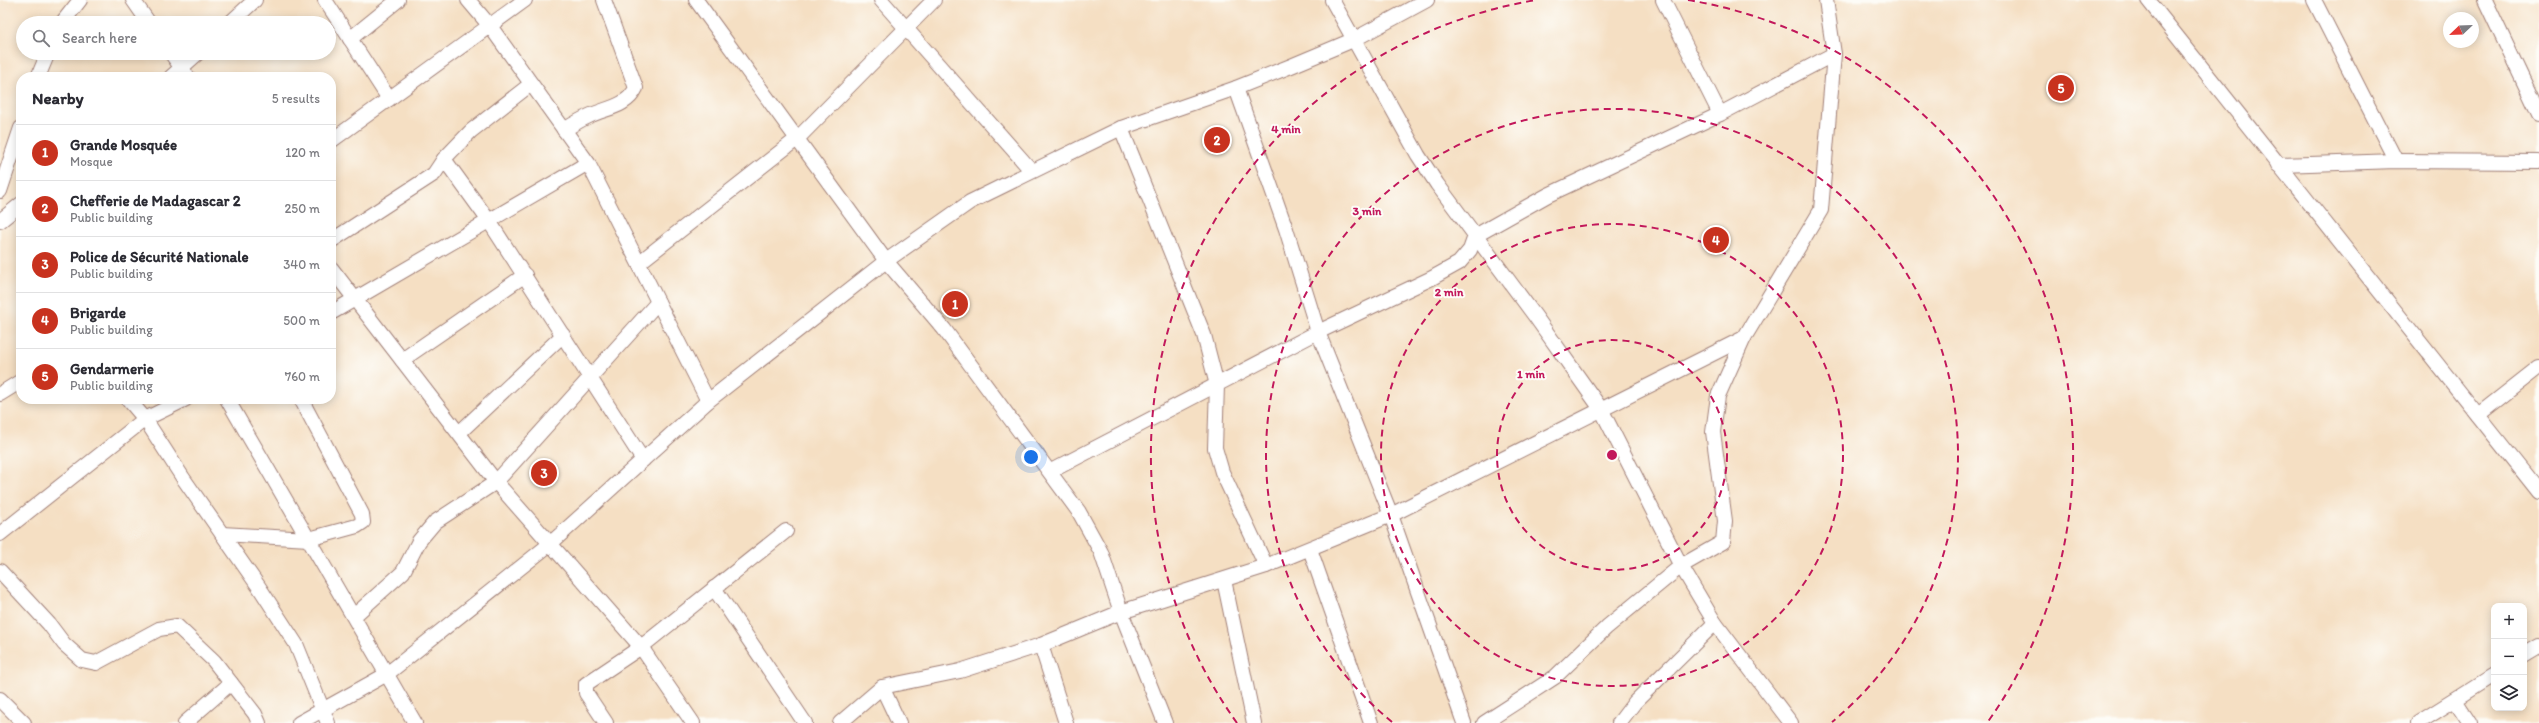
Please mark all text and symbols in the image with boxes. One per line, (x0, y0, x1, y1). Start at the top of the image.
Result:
north arrow (2443, 12, 2479, 48)
search box (16, 16, 336, 60)
icon: search (30, 27, 52, 49)
text: Search here (62, 29, 137, 47)
pin: 5 (2048, 73, 2074, 103)
text: Nearby (32, 88, 84, 108)
text: 5 results (272, 91, 320, 106)
text: 4 min (1271, 122, 1301, 136)
pin: 2 (1204, 125, 1230, 155)
text: Grande Mosquée (70, 136, 177, 154)
text: 1 (42, 145, 48, 160)
text: 120 m (285, 145, 320, 160)
text: Mosque (70, 154, 113, 169)
text: Chefferie de Madagascar 2 (70, 192, 241, 210)
text: 2 (42, 201, 48, 216)
text: 250 m (284, 201, 320, 216)
text: 3 min (1353, 204, 1382, 218)
text: Public building (70, 210, 153, 225)
pin: 4 (1703, 225, 1729, 255)
text: Police de Sécurité Nationale (70, 248, 249, 266)
text: 3 (41, 257, 49, 272)
text: 340 m (283, 257, 320, 272)
text: Public building (70, 266, 153, 281)
text: 2 min (1435, 285, 1464, 299)
pin: 1 (942, 289, 968, 319)
text: Brigarde (70, 304, 126, 322)
text: 4 (41, 313, 49, 328)
text: 500 m (283, 313, 320, 328)
text: Public building (70, 322, 153, 337)
text: Gendarmerie (70, 360, 154, 378)
text: 1 min (1517, 367, 1546, 381)
text: 5 (42, 369, 48, 384)
text: 760 m (285, 369, 320, 384)
text: Public building (70, 378, 153, 393)
your location (1021, 447, 1041, 467)
centre of rings (1605, 448, 1619, 462)
pin: 3 (531, 458, 557, 488)
map controls (2491, 603, 2527, 711)
button: + (2491, 603, 2527, 639)
button: − (2491, 639, 2527, 675)
button: layers (2491, 675, 2527, 711)

